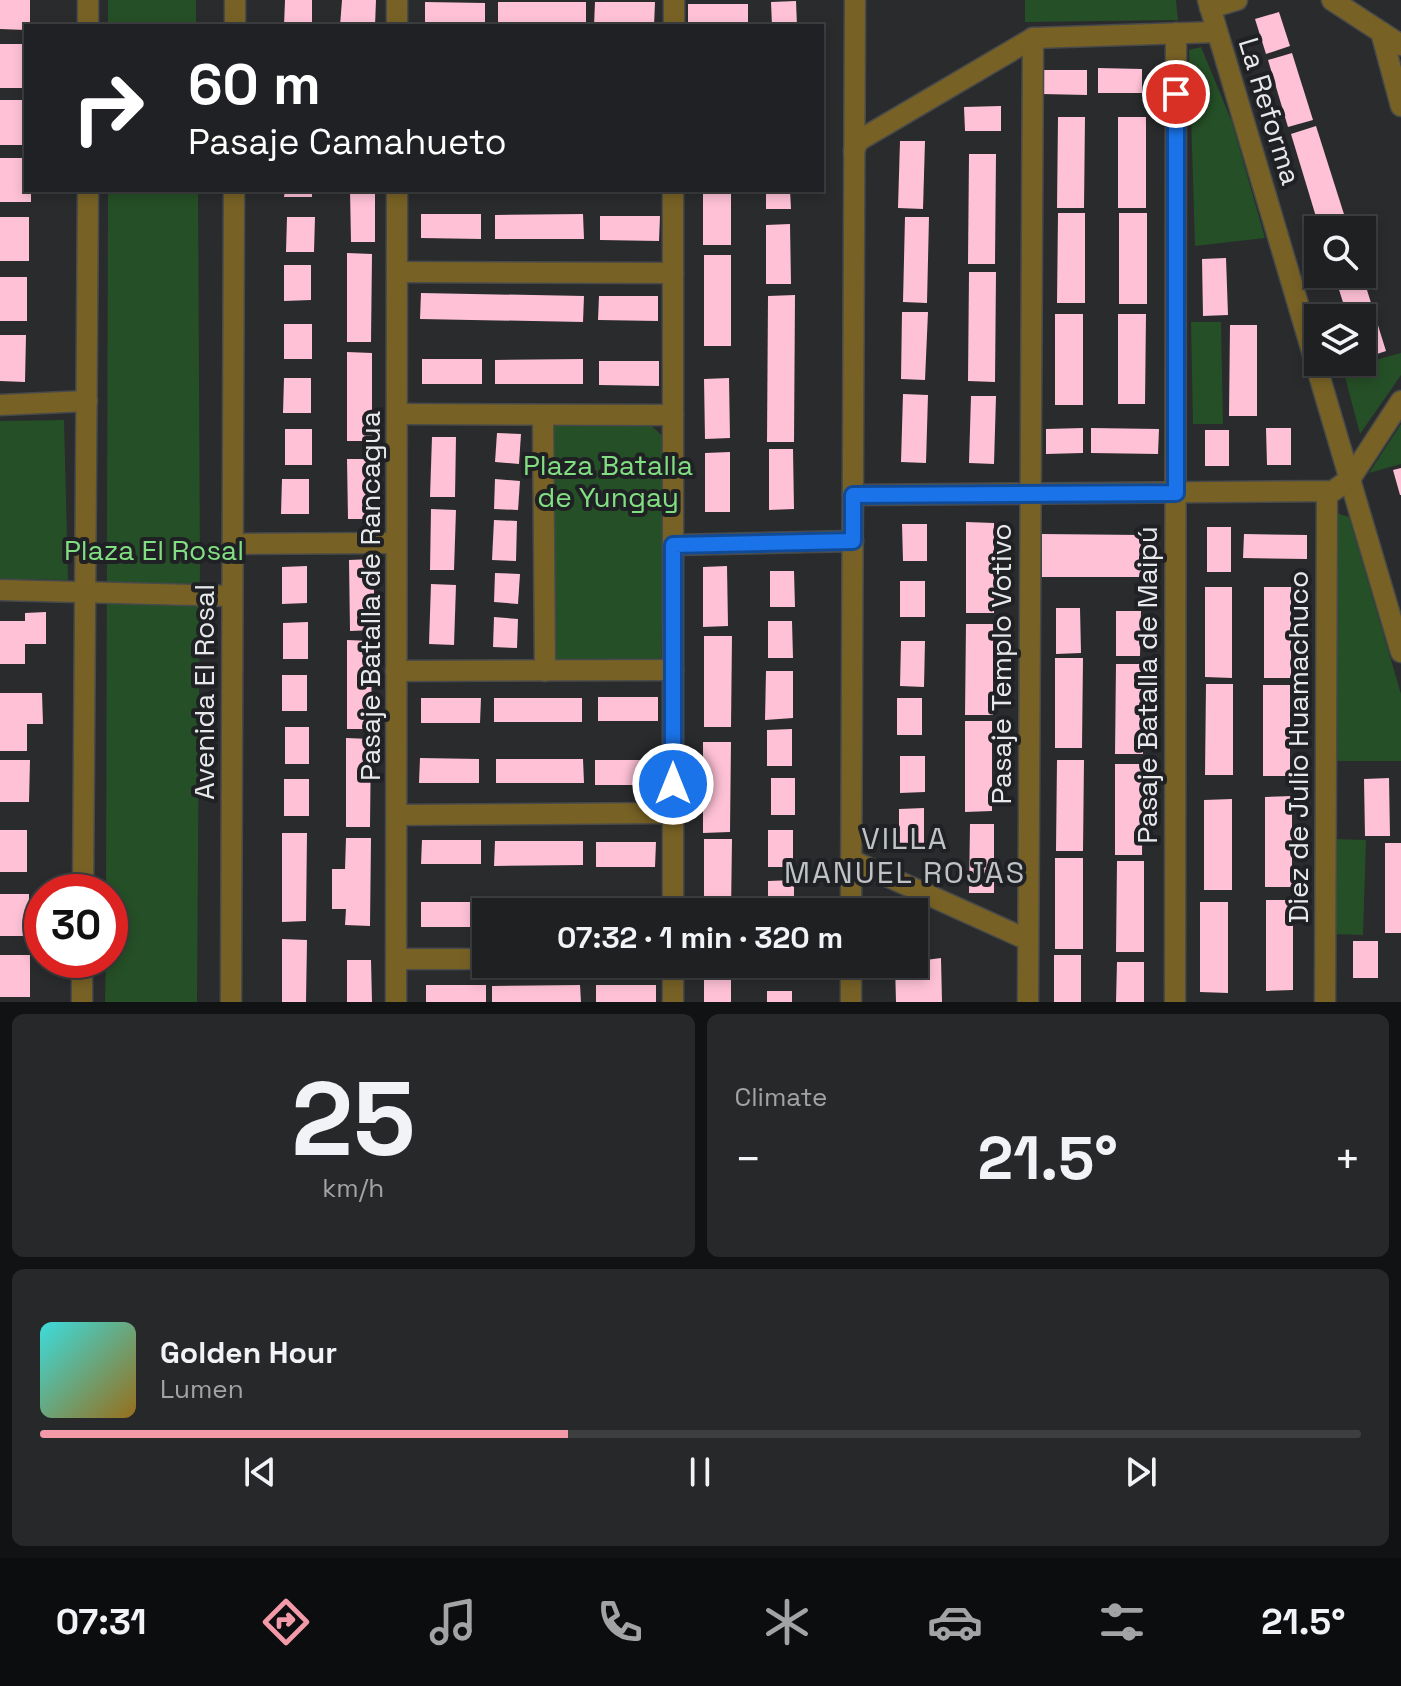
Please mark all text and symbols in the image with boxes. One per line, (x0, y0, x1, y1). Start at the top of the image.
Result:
street label: La Reforma (1231, 33, 1309, 189)
text: 60 m (188, 49, 321, 120)
icon: right (56, 56, 160, 160)
pin (1142, 60, 1210, 128)
icon: arrive (1154, 72, 1198, 116)
text: Pasaje Camahueto (188, 119, 507, 165)
map controls (1304, 216, 1376, 376)
button: search (1304, 216, 1376, 288)
button: layers (1304, 304, 1376, 376)
street label: Pasaje Batalla de Rancagua (352, 411, 388, 781)
park label: Plaza Batalla de Yungay (523, 447, 693, 515)
street label: Pasaje Templo Votivo (983, 523, 1019, 805)
street label: Pasaje Batalla de Maipú (1129, 526, 1165, 844)
park label: Plaza El Rosal (64, 532, 244, 568)
street label: Diez de Julio Huamachuco (1280, 571, 1316, 923)
street label: Avenida El Rosal (186, 584, 222, 800)
position arrow (631, 742, 715, 826)
district label: VILLA MANUEL ROJAS (784, 819, 1026, 892)
speed limit sign: 30 (24, 874, 128, 978)
text: 07:32 · 1 min · 320 m (557, 918, 843, 957)
text: 25 (291, 1053, 415, 1185)
text: Climate (735, 1080, 827, 1114)
text: 21.5° (978, 1120, 1118, 1197)
text: − (735, 1131, 762, 1187)
text: + (1334, 1131, 1361, 1187)
text: km/h (322, 1171, 384, 1205)
text: Golden Hour (160, 1333, 337, 1372)
text: Lumen (160, 1372, 244, 1406)
icon: previous (238, 1450, 282, 1494)
icon: pause (678, 1450, 722, 1494)
icon: next (1119, 1450, 1163, 1494)
icon: directions (258, 1594, 314, 1650)
icon: music (425, 1594, 481, 1650)
icon: phone (592, 1594, 648, 1650)
icon: climate (759, 1594, 815, 1650)
icon: car (927, 1594, 983, 1650)
icon: filters (1094, 1594, 1150, 1650)
text: 07:31 (56, 1599, 146, 1645)
text: 21.5° (1261, 1599, 1345, 1645)

